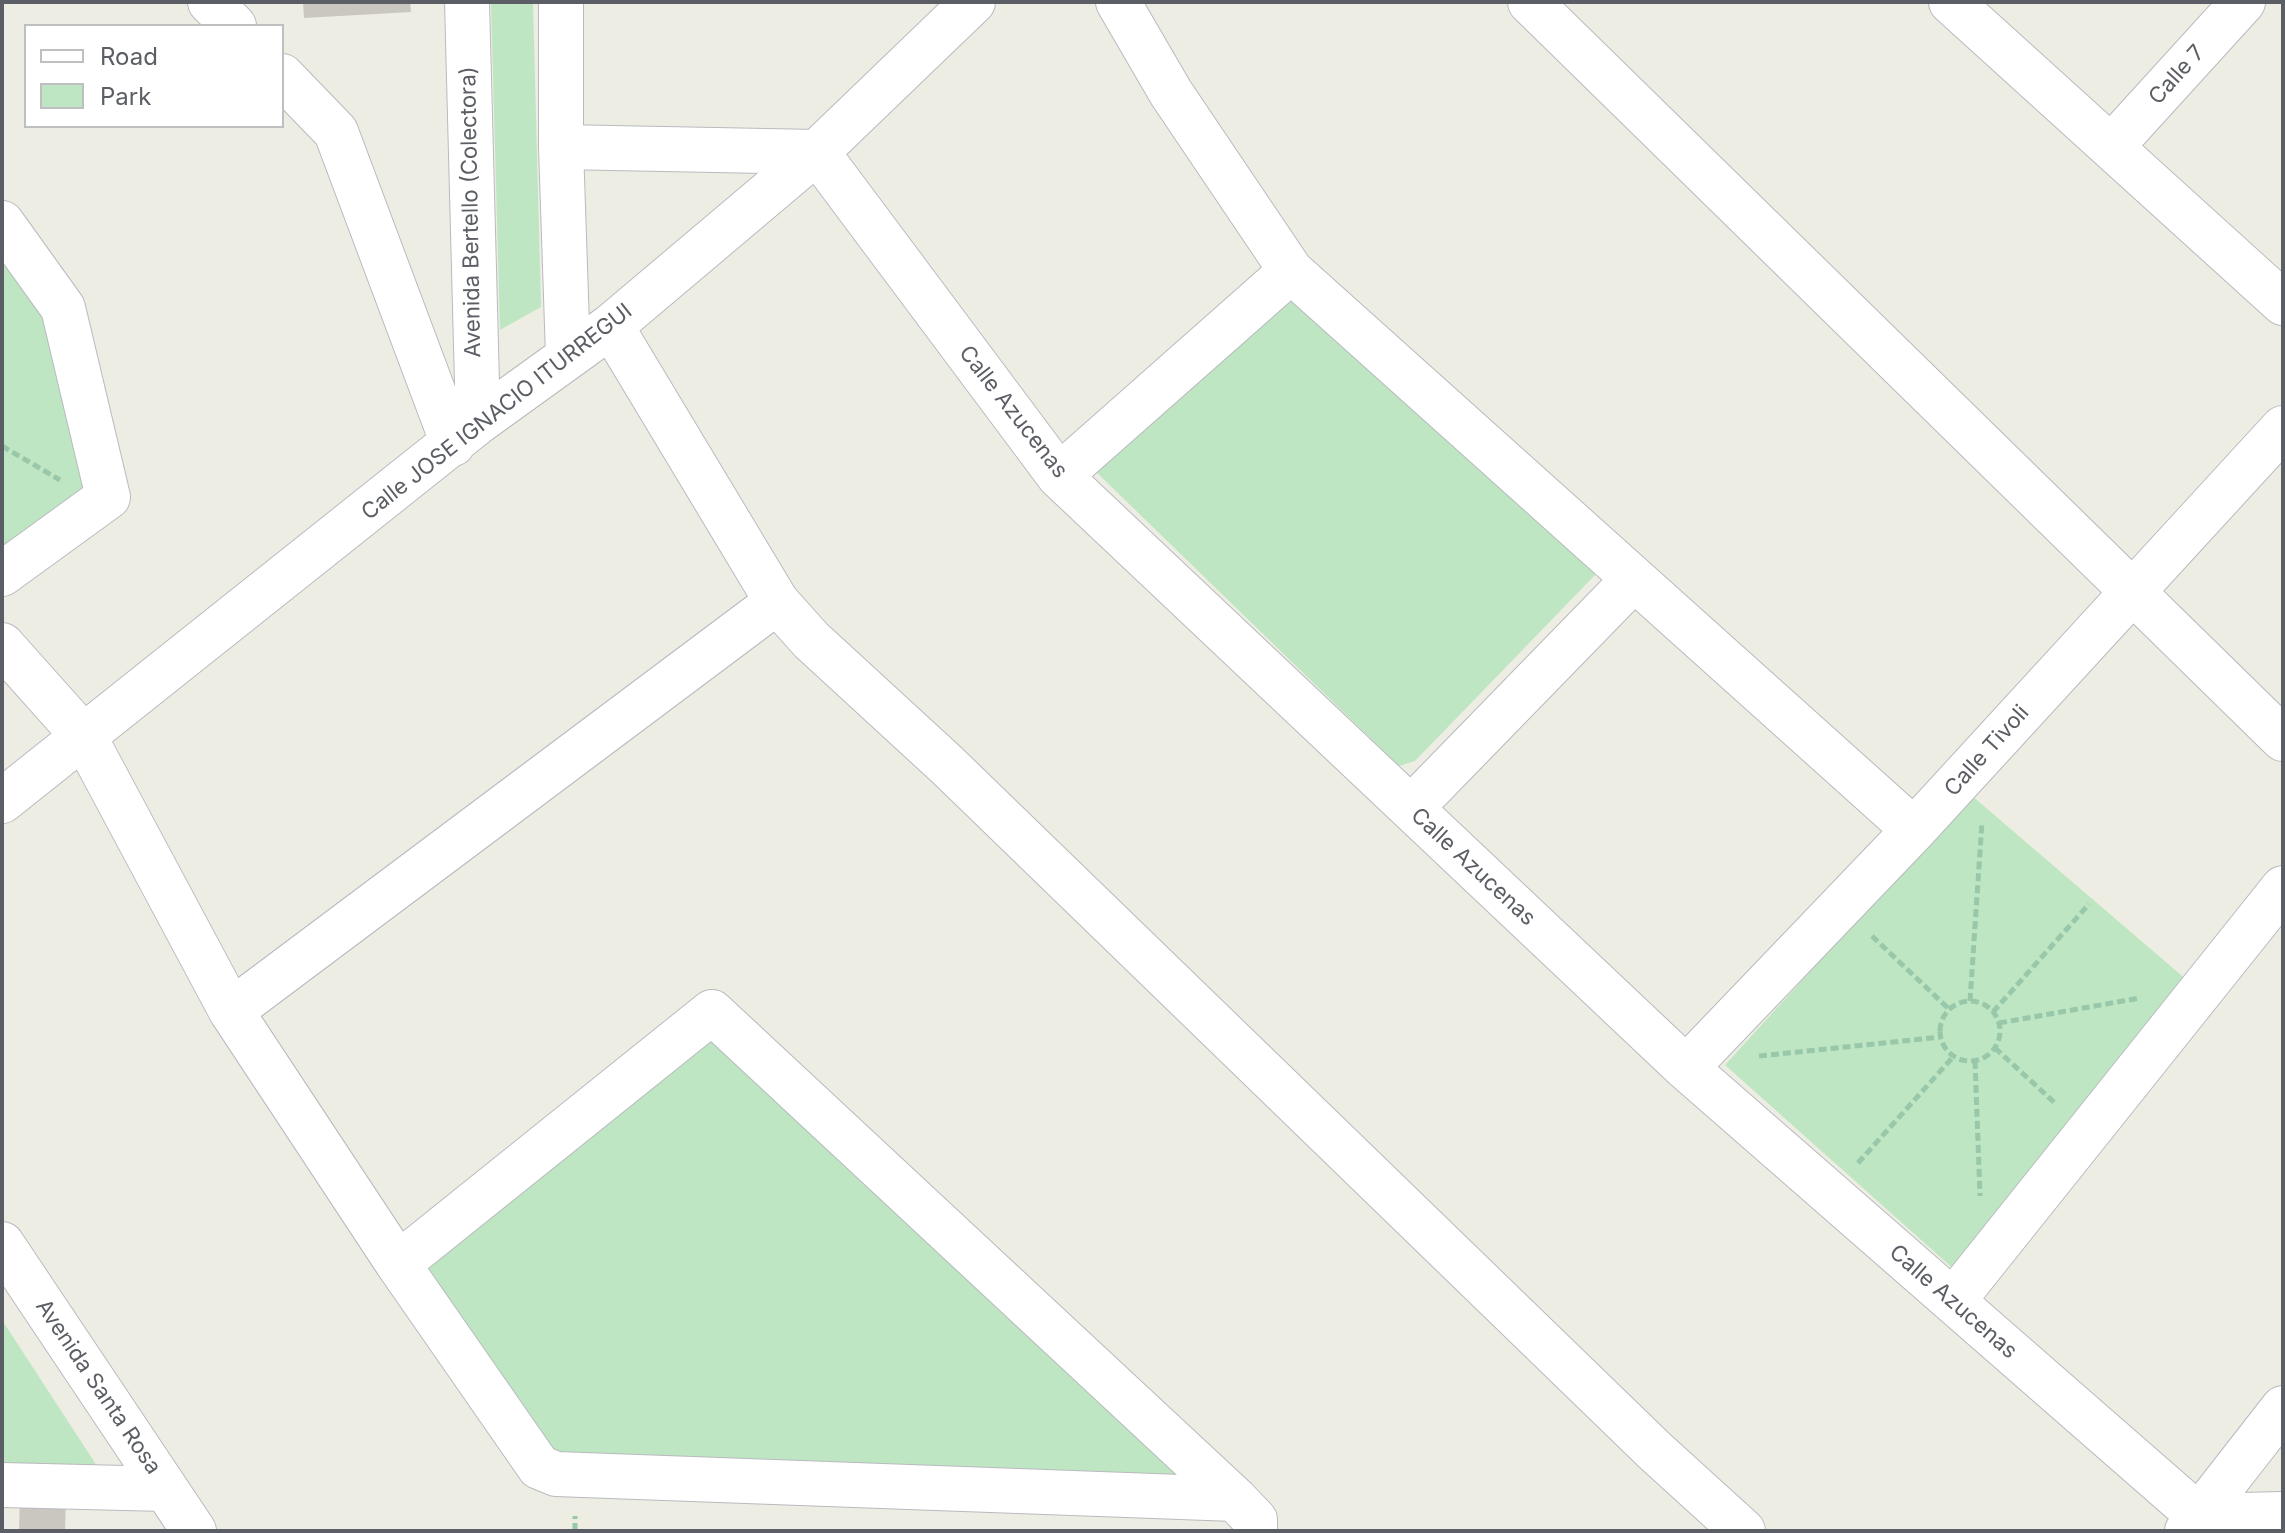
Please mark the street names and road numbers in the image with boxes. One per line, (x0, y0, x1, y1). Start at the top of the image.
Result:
street label: Calle 7 (2144, 40, 2210, 110)
street label: Avenida Bertello (Colectora) (455, 66, 487, 358)
street label: Calle JOSE IGNACIO ITURREGUI (356, 298, 638, 526)
street label: Calle Azucenas (953, 341, 1073, 483)
street label: Calle Tivoli (1939, 700, 2035, 802)
street label: Calle Azucenas (1405, 803, 1541, 931)
street label: Calle Azucenas (1884, 1239, 2022, 1365)
street label: Avenida Santa Rosa (30, 1295, 166, 1479)

